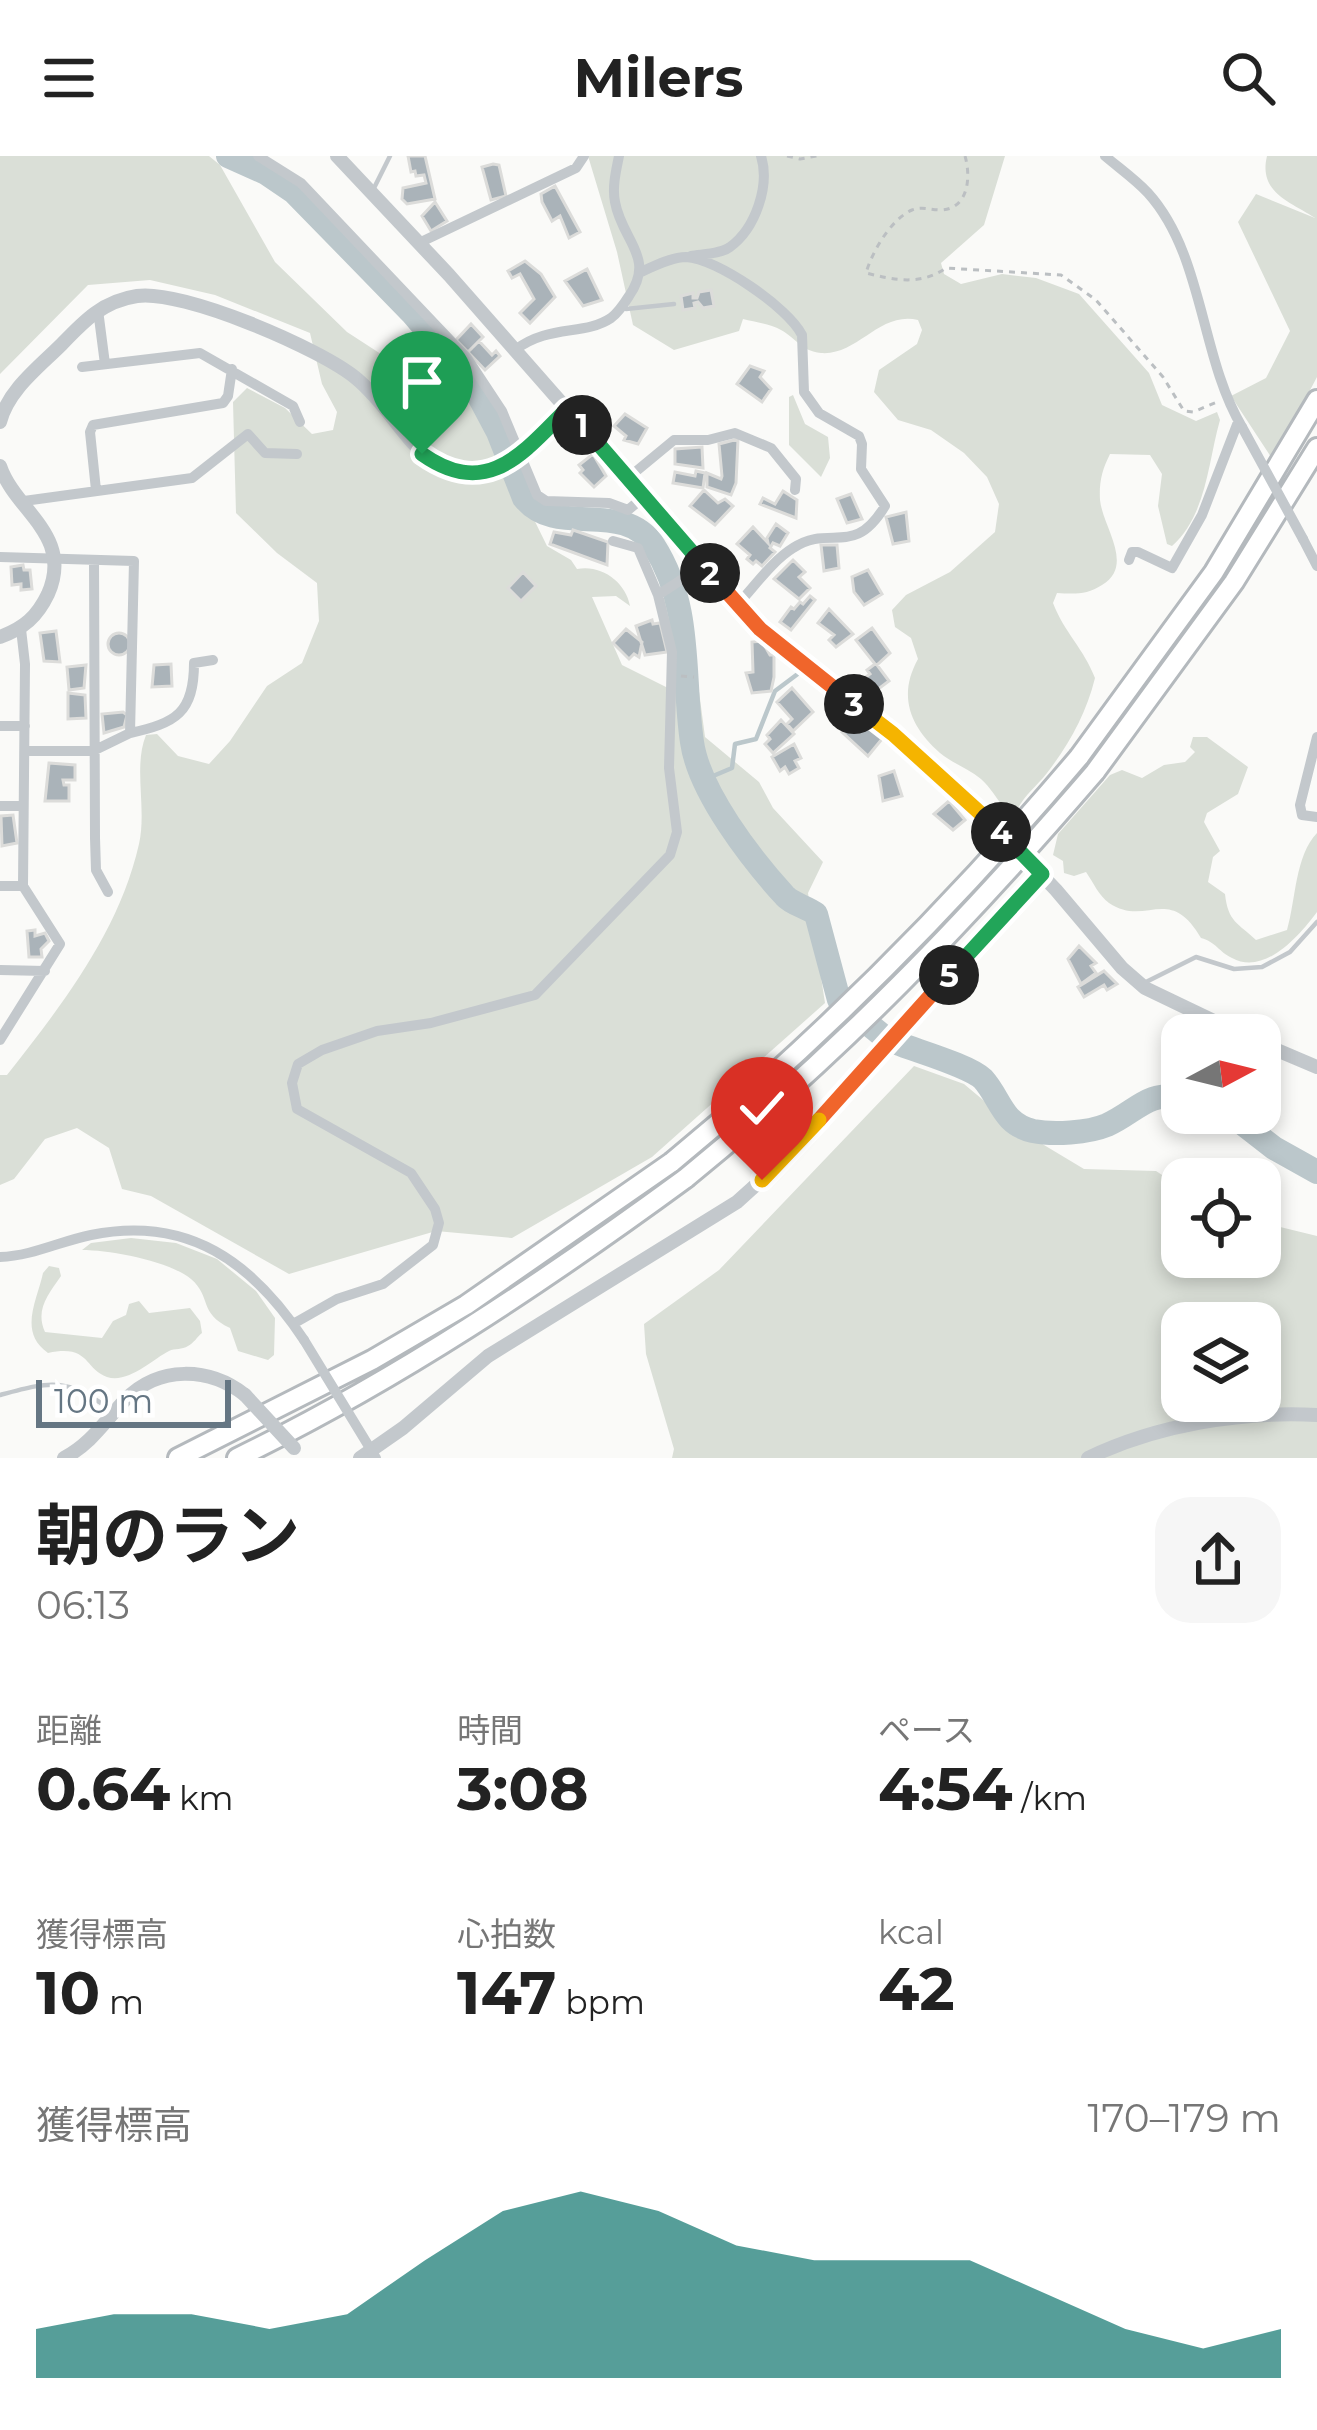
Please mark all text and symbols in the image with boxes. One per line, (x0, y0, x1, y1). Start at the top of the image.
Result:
icon: menu (36, 45, 102, 111)
text: Milers (573, 45, 744, 111)
icon: search (1215, 45, 1281, 111)
pin (371, 331, 473, 454)
icon: arrive (389, 349, 455, 415)
pin: 1 (552, 395, 612, 455)
text: 1 (576, 405, 588, 445)
pin: 2 (680, 543, 740, 603)
text: 2 (700, 553, 720, 593)
pin: 3 (824, 674, 884, 734)
text: 3 (844, 684, 864, 724)
pin: 4 (971, 802, 1031, 862)
text: 4 (990, 812, 1012, 852)
pin: 5 (919, 945, 979, 1005)
text: 5 (939, 955, 959, 995)
north arrow (1161, 1014, 1281, 1134)
map controls (1161, 1014, 1281, 1422)
pin (711, 1057, 813, 1180)
icon: check (729, 1075, 795, 1141)
button: locate (1161, 1158, 1281, 1278)
button: layers (1161, 1302, 1281, 1422)
scale bar (36, 1374, 231, 1427)
text: 100 m (54, 1381, 153, 1421)
text: 朝のラン (36, 1495, 300, 1576)
button: share (1155, 1497, 1281, 1623)
text: 06:13 (36, 1581, 130, 1629)
text: 距離 (36, 1710, 102, 1750)
text: 時間 (457, 1710, 523, 1750)
text: ペース (878, 1710, 975, 1750)
text: 0.64 (36, 1752, 170, 1825)
text: 3:08 (457, 1752, 589, 1825)
text: 4:54 (878, 1752, 1013, 1825)
text: km (170, 1778, 234, 1818)
text: /km (1013, 1778, 1087, 1818)
text: kcal (878, 1912, 944, 1952)
text: 獲得標高 (36, 1914, 168, 1954)
text: 心拍数 (457, 1914, 556, 1954)
text: 42 (878, 1952, 955, 2025)
text: 10 (36, 1956, 100, 2029)
text: 147 (457, 1956, 557, 2029)
text: m (100, 1982, 144, 2022)
text: bpm (557, 1982, 645, 2022)
text: 170–179 m (1087, 2094, 1281, 2142)
text: 獲得標高 (36, 2101, 192, 2149)

